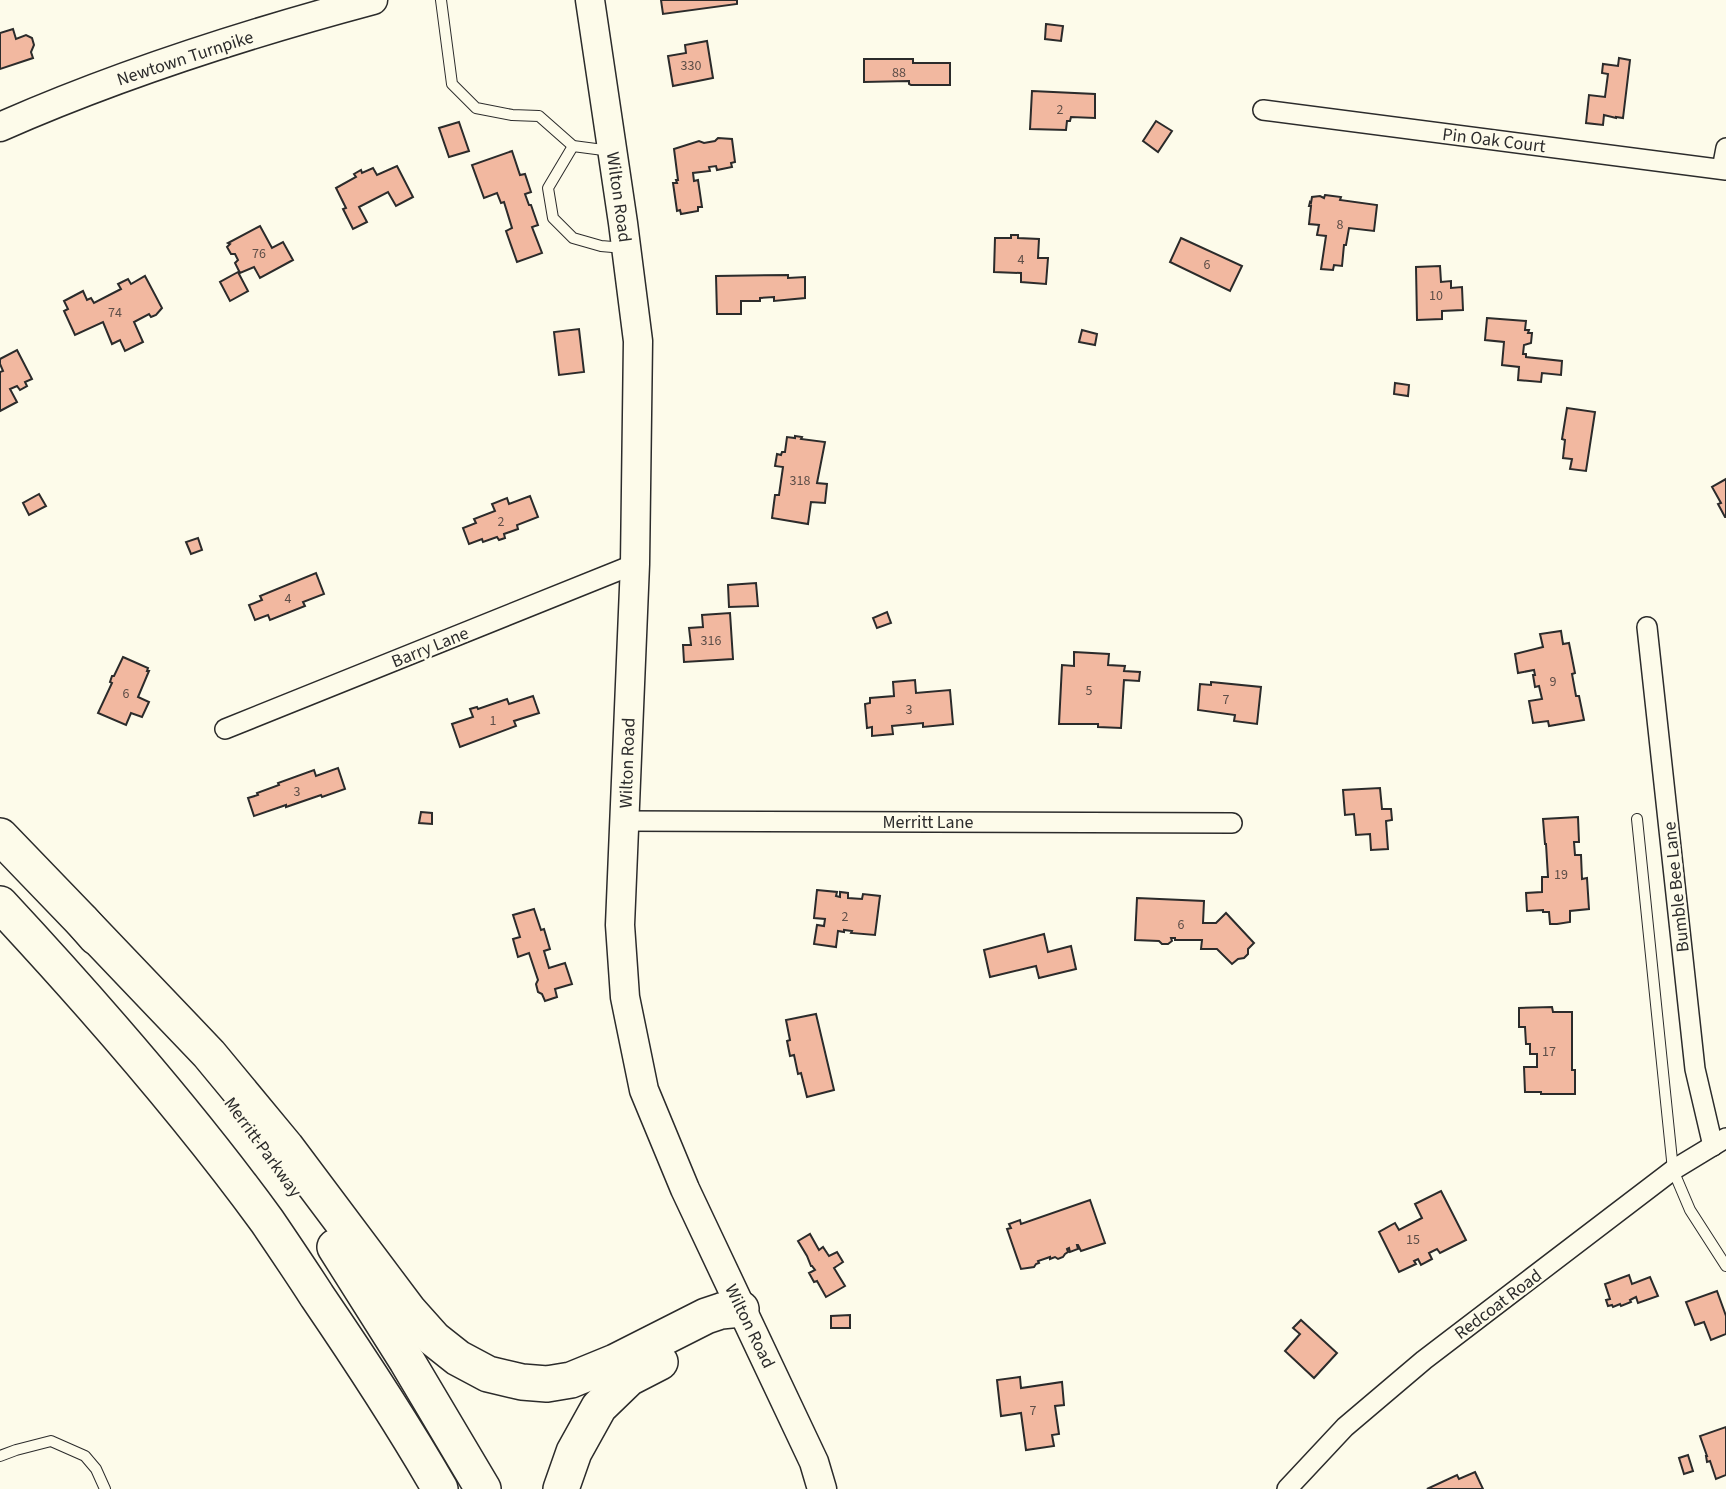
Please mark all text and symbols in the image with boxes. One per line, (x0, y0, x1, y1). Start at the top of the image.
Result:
street label: Newtown Turnpike (114, 25, 257, 92)
house number: 330 (681, 56, 701, 76)
house number: 88 (892, 63, 906, 83)
house number: 2 (1057, 100, 1064, 120)
street label: Pin Oak Court (1441, 122, 1547, 159)
street label: Wilton Road (600, 150, 637, 244)
house number: 8 (1337, 215, 1344, 235)
house number: 76 (252, 244, 266, 264)
house number: 4 (1018, 250, 1025, 270)
house number: 6 (1204, 255, 1211, 275)
house number: 10 (1429, 286, 1443, 306)
house number: 74 (108, 303, 122, 323)
house number: 318 (790, 471, 810, 491)
house number: 2 (498, 512, 505, 532)
house number: 4 (285, 589, 292, 609)
street label: Barry Lane (388, 621, 473, 674)
house number: 316 (701, 631, 721, 651)
house number: 9 (1550, 672, 1557, 692)
house number: 5 (1086, 681, 1093, 701)
house number: 6 (123, 684, 130, 704)
house number: 7 (1223, 690, 1230, 710)
house number: 3 (906, 700, 913, 720)
house number: 1 (490, 711, 497, 731)
street label: Wilton Road (613, 717, 642, 809)
house number: 3 (294, 782, 301, 802)
street label: Merritt Lane (883, 810, 974, 835)
street label: Bumble Bee Lane (1657, 820, 1696, 953)
house number: 19 (1554, 865, 1568, 885)
house number: 2 (842, 907, 849, 927)
house number: 6 (1178, 915, 1185, 935)
house number: 17 (1542, 1042, 1556, 1062)
street label: Merritt Parkway (218, 1092, 308, 1203)
house number: 15 (1406, 1230, 1420, 1250)
street label: Redcoat Road (1449, 1263, 1547, 1346)
street label: Wilton Road (718, 1280, 781, 1373)
house number: 7 (1030, 1401, 1037, 1421)

